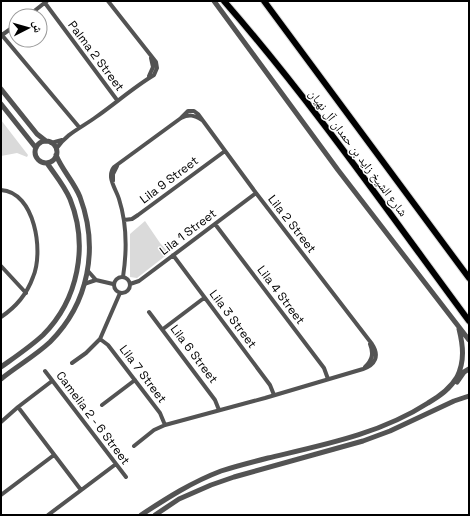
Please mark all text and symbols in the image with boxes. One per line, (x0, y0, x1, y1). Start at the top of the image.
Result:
north arrow (8, 8, 48, 48)
street label: Palma 2 Street (64, 18, 128, 94)
text: ش (29, 20, 46, 34)
street label: شارع الشيخ زايد بن حمدان آل نهيان (305, 86, 411, 220)
street label: Lila 9 Street (136, 153, 202, 207)
street label: Lila 2 Street (264, 192, 320, 256)
street label: Lila 1 Street (156, 205, 220, 259)
street label: Lila 4 Street (254, 262, 308, 328)
street label: Lila 3 Street (206, 286, 260, 352)
street label: Lila 6 Street (167, 321, 221, 387)
street label: Lila 7 Street (116, 342, 170, 406)
street label: Camelia 2 - 6 Street (53, 368, 133, 468)

